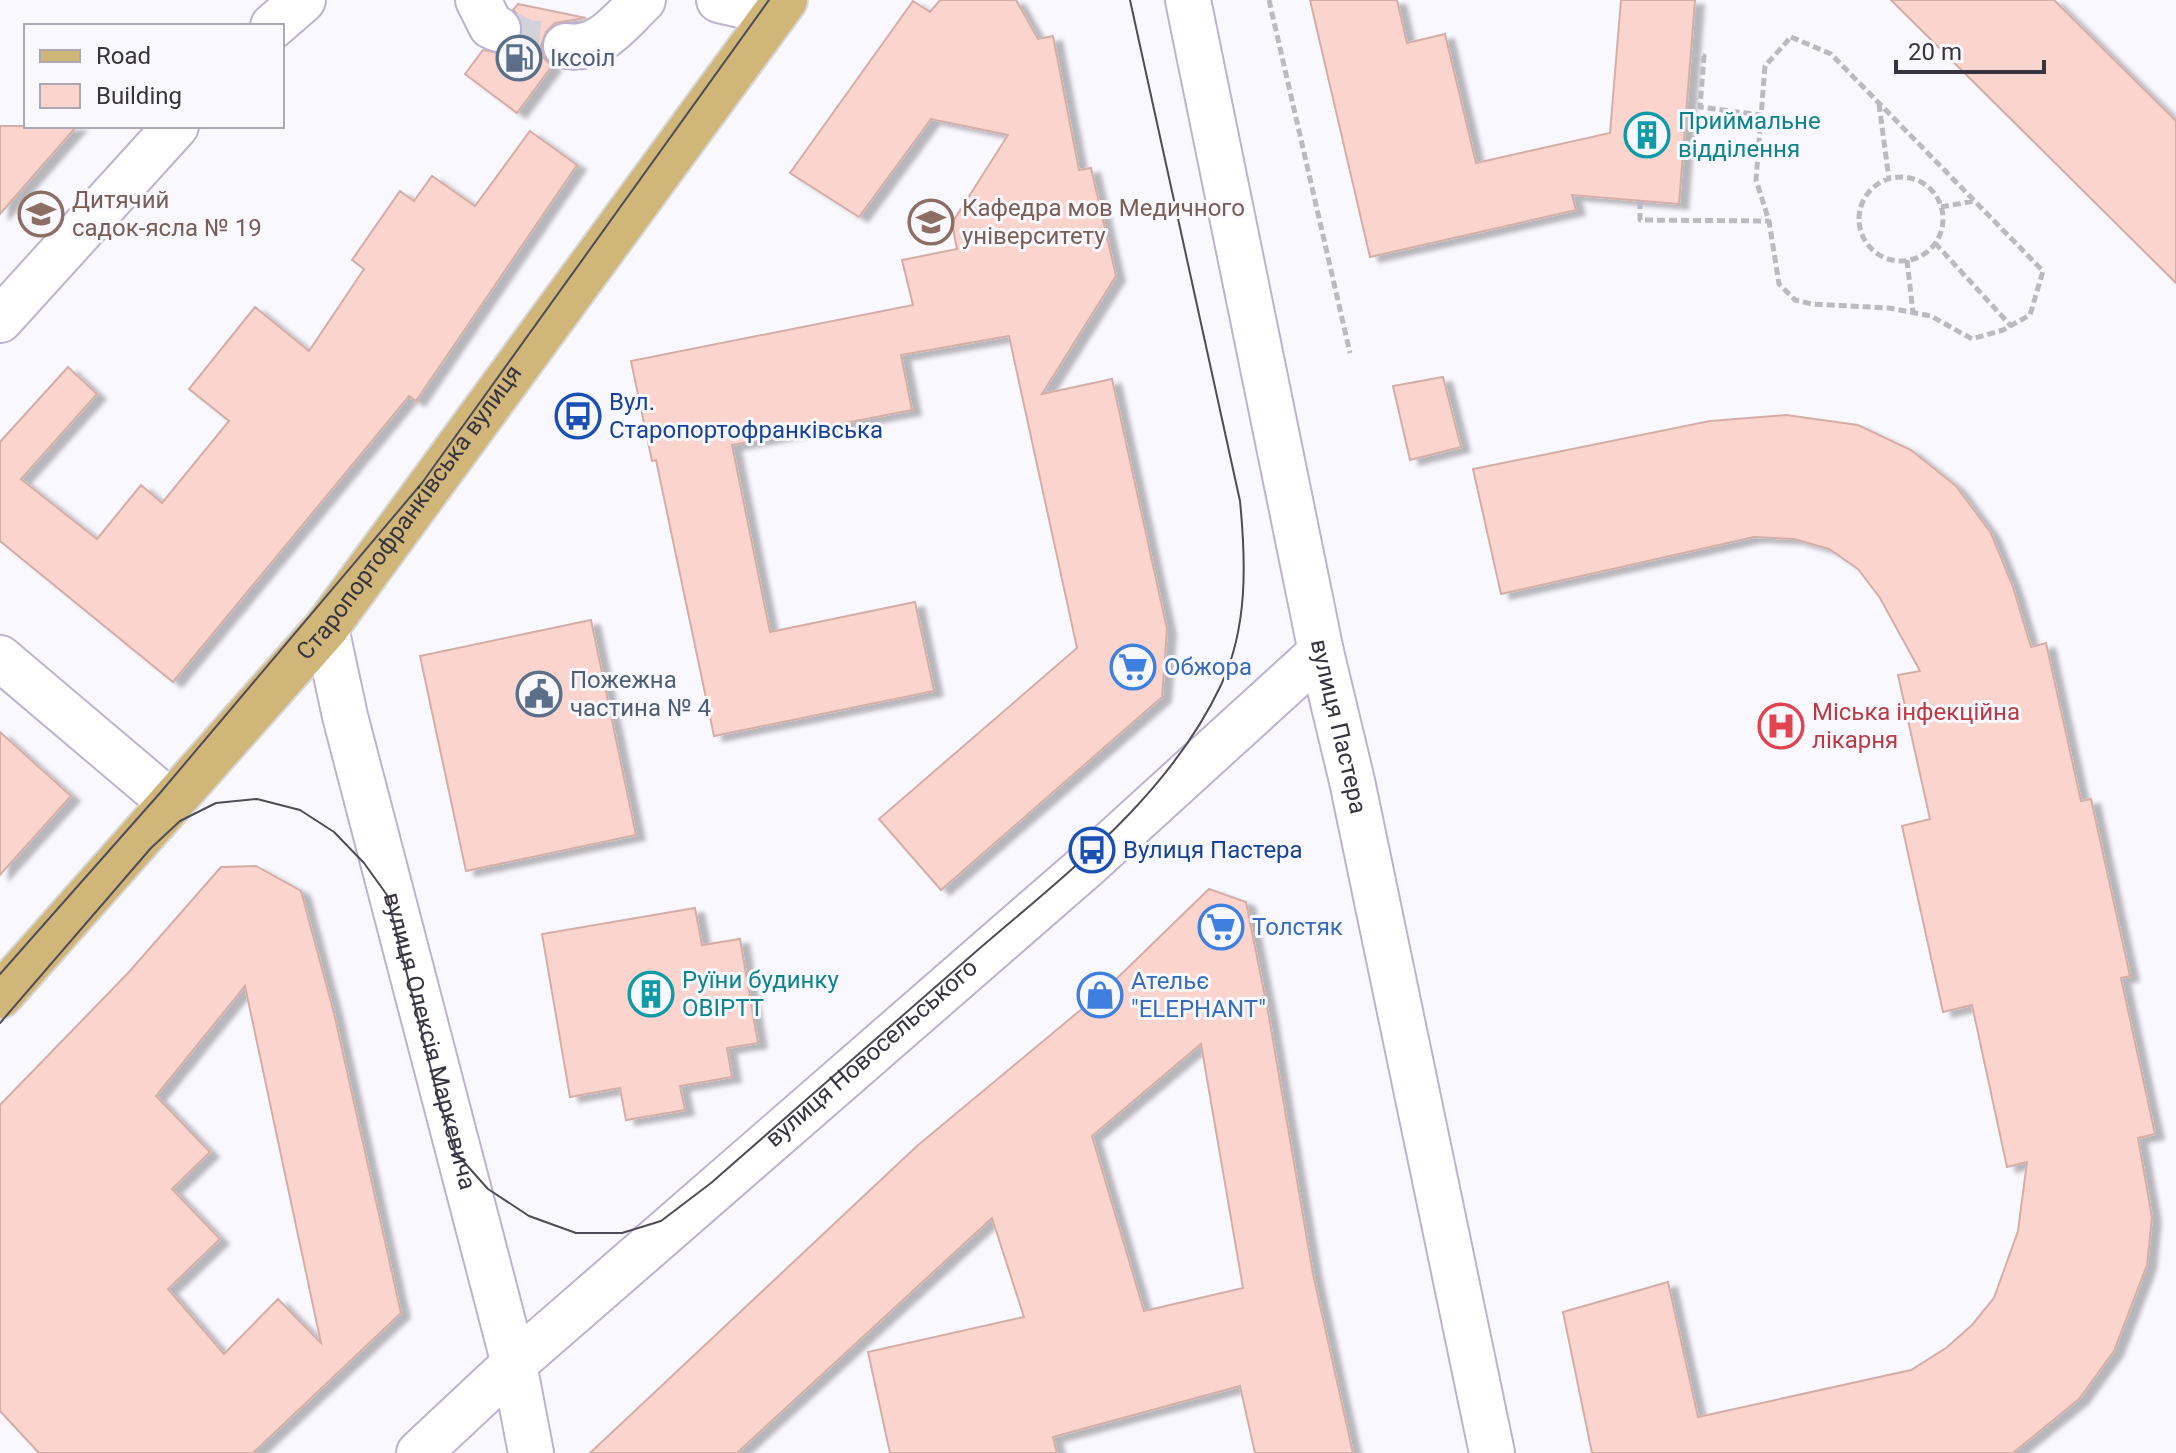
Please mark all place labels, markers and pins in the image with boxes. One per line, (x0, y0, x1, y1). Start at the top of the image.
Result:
fuel station icon: Iксоiл (495, 34, 543, 82)
place label: Iксоiл (550, 44, 615, 72)
place label: Приймальне відділення (1678, 107, 1821, 163)
building icon: Приймальне відділення (1623, 111, 1671, 159)
place label: Дитячий садок-ясла № 19 (72, 186, 262, 242)
school or university icon: Дитячий садок-ясла № 19 (17, 190, 65, 238)
place label: Кафедра мов Медичного університету (962, 194, 1245, 250)
school or university icon: Кафедра мов Медичного університету (907, 198, 955, 246)
place label: Вул. Старопортофранківська (609, 388, 883, 444)
bus stop icon: Вул. Старопортофранківська (554, 392, 602, 440)
supermarket icon: Обжора (1109, 643, 1157, 691)
place label: Обжора (1164, 653, 1252, 681)
place label: Пожежна частина № 4 (570, 666, 711, 722)
public building icon: Пожежна частина № 4 (515, 670, 563, 718)
place label: Міська інфекційна лікарня (1812, 698, 2020, 754)
hospital icon: Міська інфекційна лікарня (1757, 702, 1805, 750)
bus stop icon: Вулиця Пастера (1068, 826, 1116, 874)
place label: Вулиця Пастера (1123, 836, 1303, 864)
supermarket icon: Толстяк (1197, 903, 1245, 951)
place label: Толстяк (1252, 913, 1343, 941)
place label: Руїни будинку ОВІРТТ (682, 966, 839, 1022)
place label: Ательє "ELEPHANT" (1131, 967, 1266, 1023)
building icon: Руїни будинку ОВІРТТ (627, 970, 675, 1018)
shop icon: Ательє "ELEPHANT" (1076, 971, 1124, 1019)

